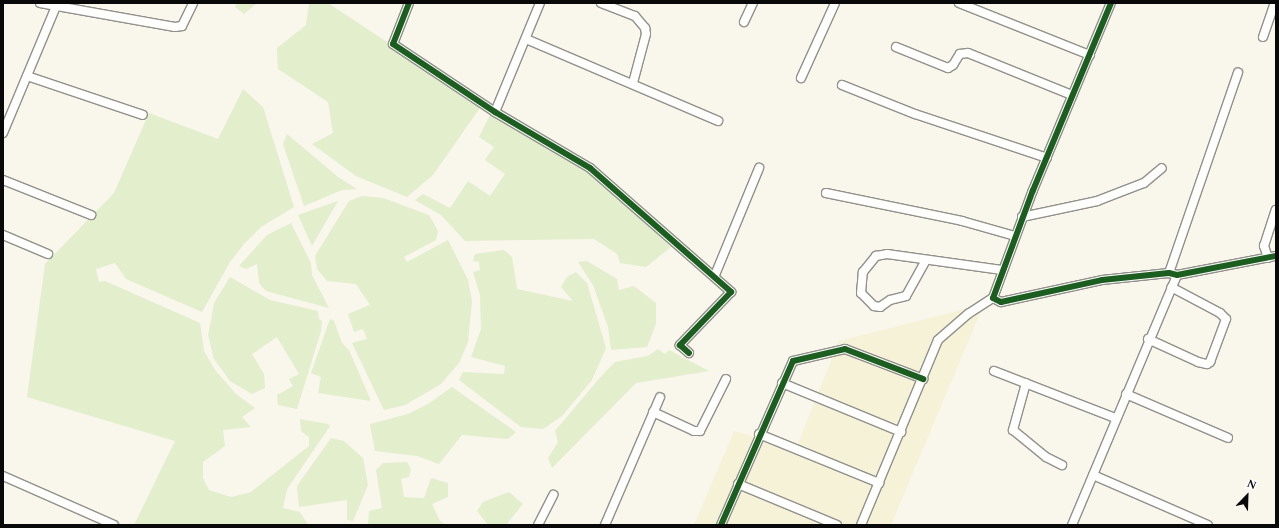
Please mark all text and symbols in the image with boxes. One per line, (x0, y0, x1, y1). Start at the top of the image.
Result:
text: N (1244, 475, 1259, 494)
north arrow (1227, 476, 1267, 516)

